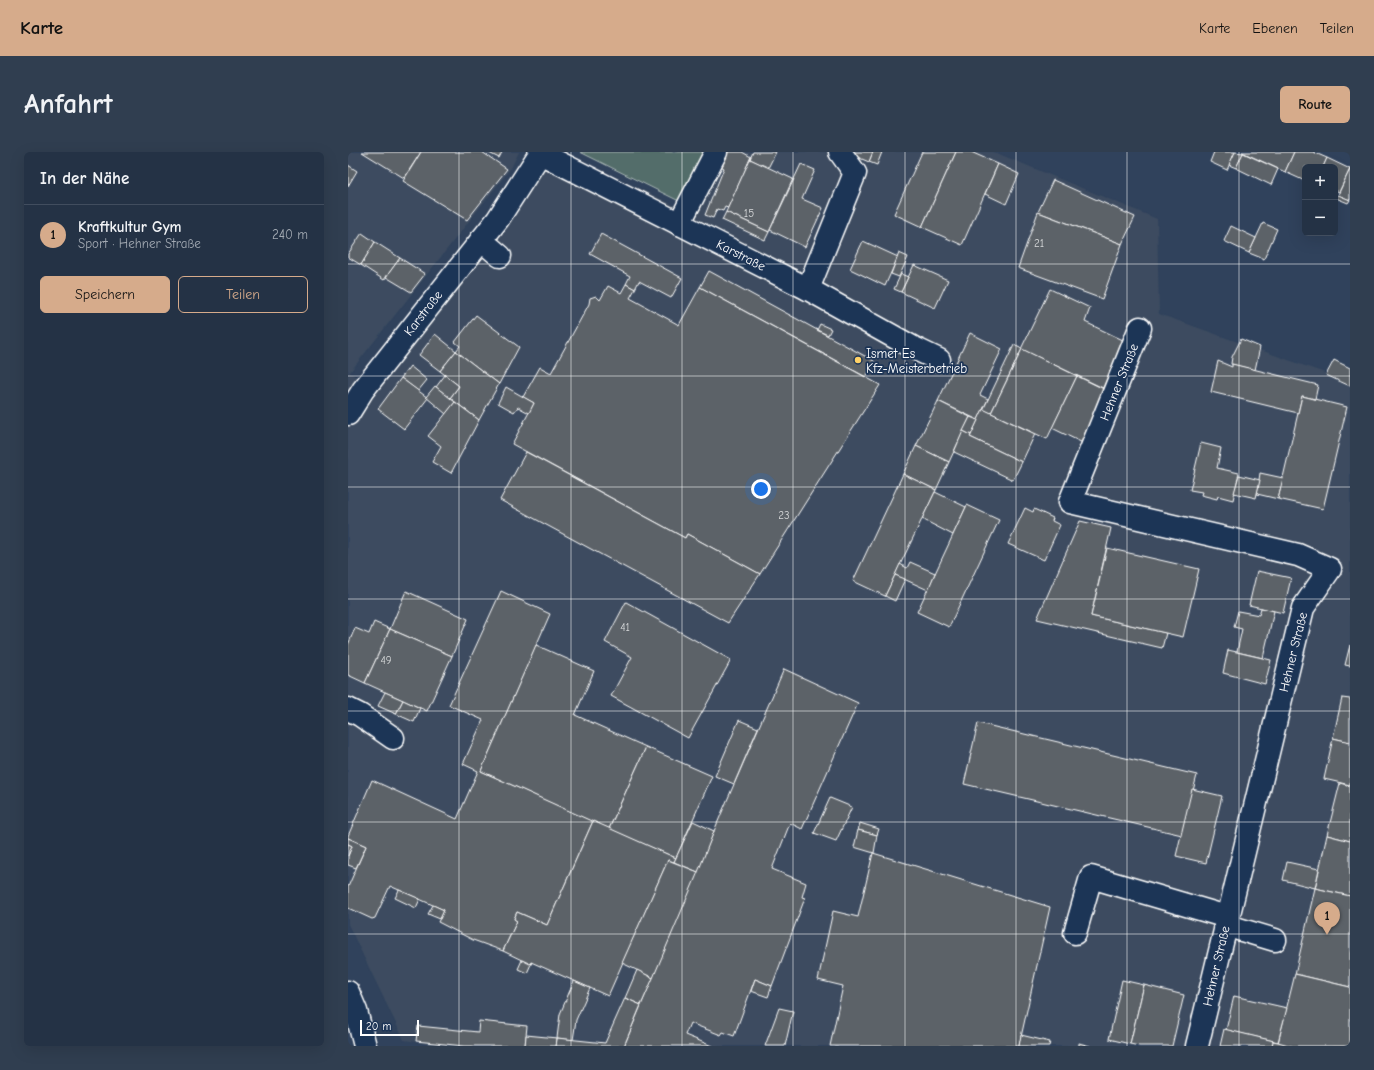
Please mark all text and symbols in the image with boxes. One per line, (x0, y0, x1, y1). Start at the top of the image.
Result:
text: Karte (20, 17, 63, 39)
text: Karte (1199, 20, 1230, 37)
text: Ebenen (1252, 20, 1298, 37)
text: Teilen (1320, 20, 1354, 37)
button: Route (1280, 86, 1350, 123)
text: Anfahrt (24, 88, 113, 120)
map controls (1302, 164, 1338, 236)
button: + (1302, 164, 1338, 200)
text: In der Nähe (40, 169, 129, 188)
button: − (1302, 200, 1338, 236)
house number: 15 (744, 207, 754, 220)
text: Kraftkultur Gym (78, 218, 182, 236)
text: 1 (50, 227, 56, 242)
text: 240 m (272, 227, 308, 242)
text: Sport · Hehner Straße (78, 236, 201, 251)
street label: Karstraße (714, 236, 769, 274)
house number: 21 (1034, 237, 1044, 250)
button: Speichern (40, 276, 170, 313)
button: Teilen (178, 276, 308, 313)
street label: Karstraße (401, 287, 446, 339)
street label: Hehner Straße (1097, 341, 1141, 423)
place label: Ismet Es Kfz-Meisterbetrieb (866, 346, 967, 376)
marker: Ismet Es Kfz-Meisterbetrieb (853, 355, 863, 365)
your location (751, 479, 771, 499)
house number: 23 (778, 509, 790, 522)
street label: Hehner Straße (1276, 610, 1310, 694)
house number: 41 (620, 621, 630, 634)
house number: 49 (380, 654, 392, 667)
pin: 1 (1314, 902, 1340, 935)
street label: Hehner Straße (1199, 924, 1233, 1008)
scale bar (360, 1018, 419, 1037)
text: 20 m (366, 1020, 391, 1033)

